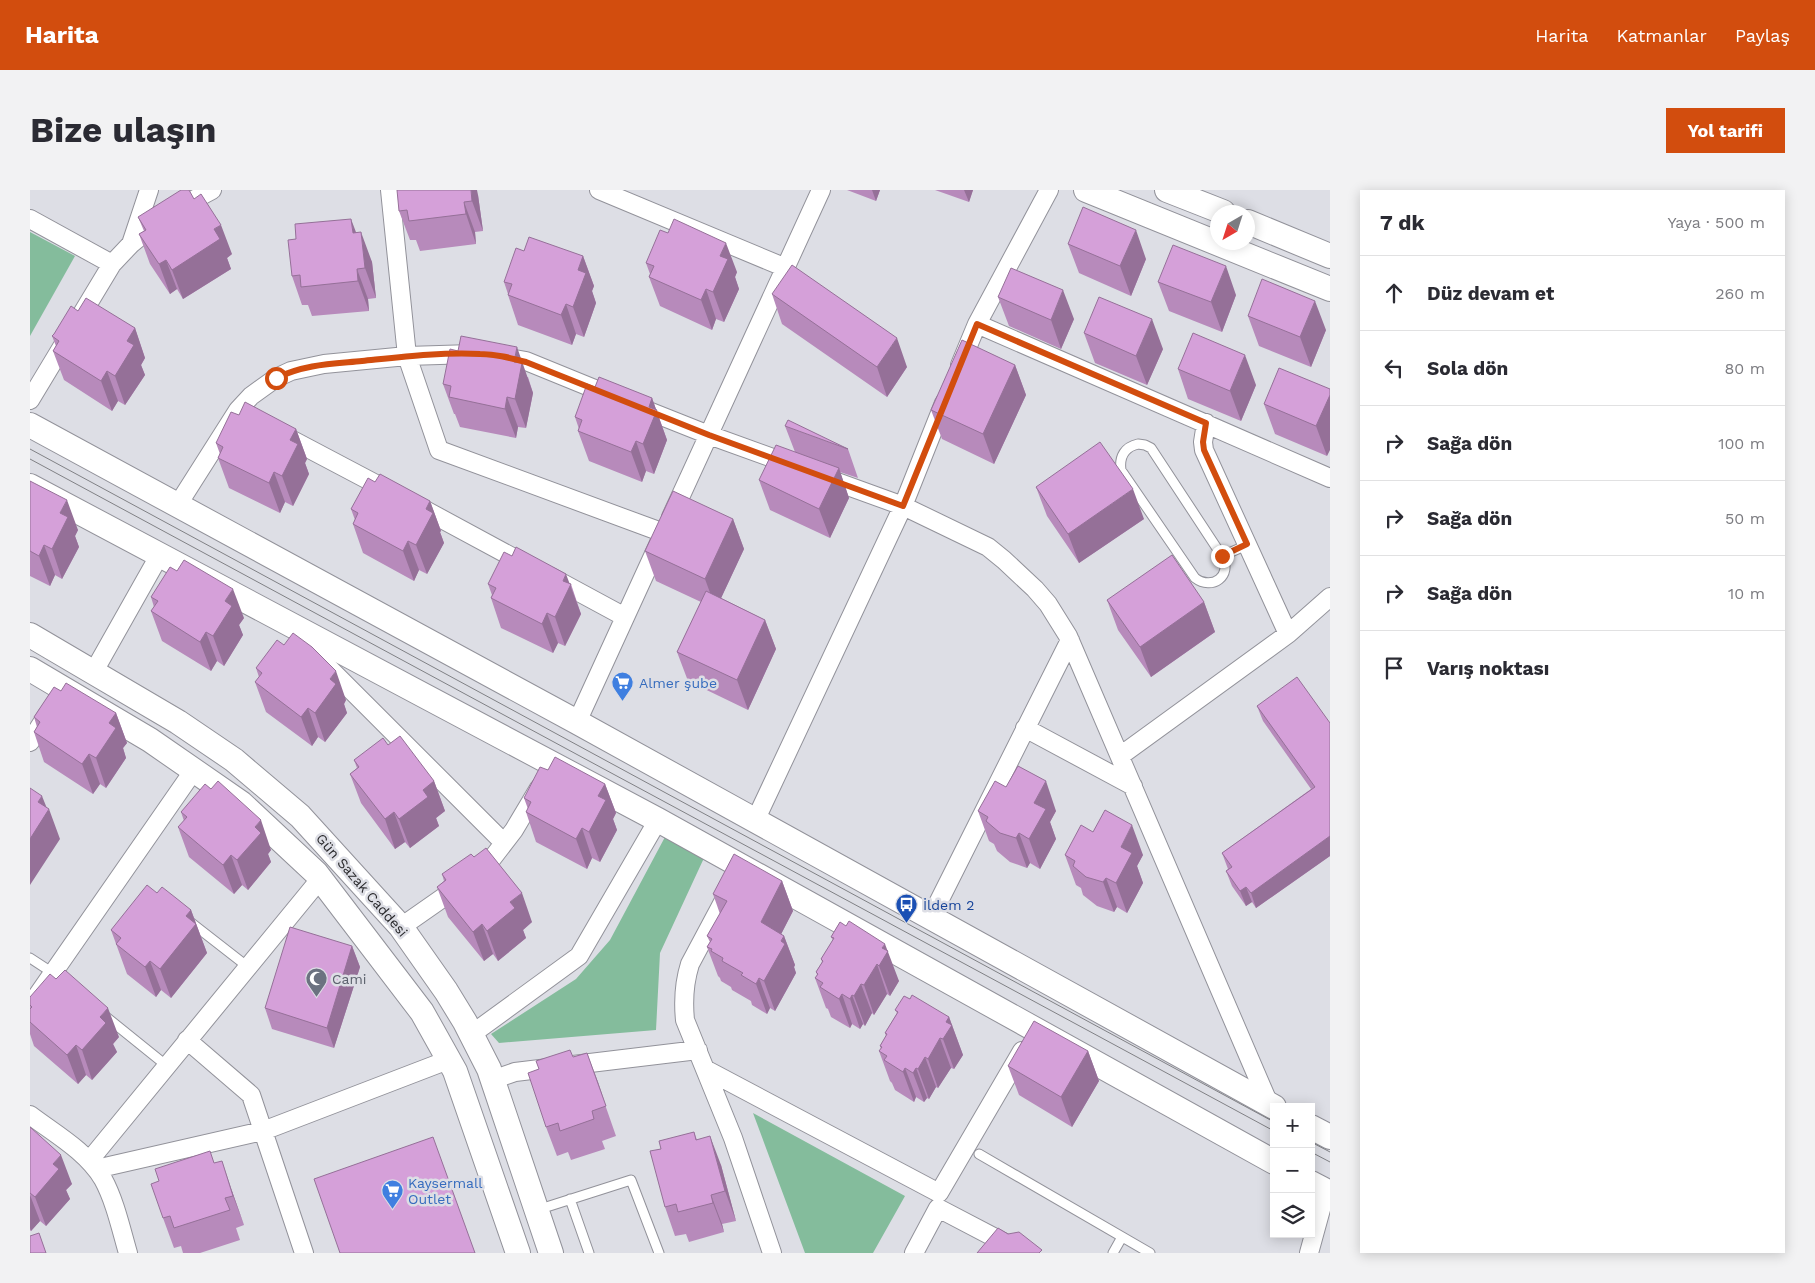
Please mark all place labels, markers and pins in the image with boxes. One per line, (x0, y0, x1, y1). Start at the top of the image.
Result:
supermarket icon: Almer şube (611, 671, 635, 702)
place label: Almer şube (639, 675, 717, 691)
bus stop icon: İldem 2 (895, 893, 919, 924)
place label: İldem 2 (923, 897, 974, 913)
mosque icon: Cami (304, 967, 328, 998)
place label: Cami (332, 971, 367, 987)
place label: Kaysermall Outlet (408, 1175, 483, 1207)
supermarket icon: Kaysermall Outlet (380, 1179, 404, 1210)

